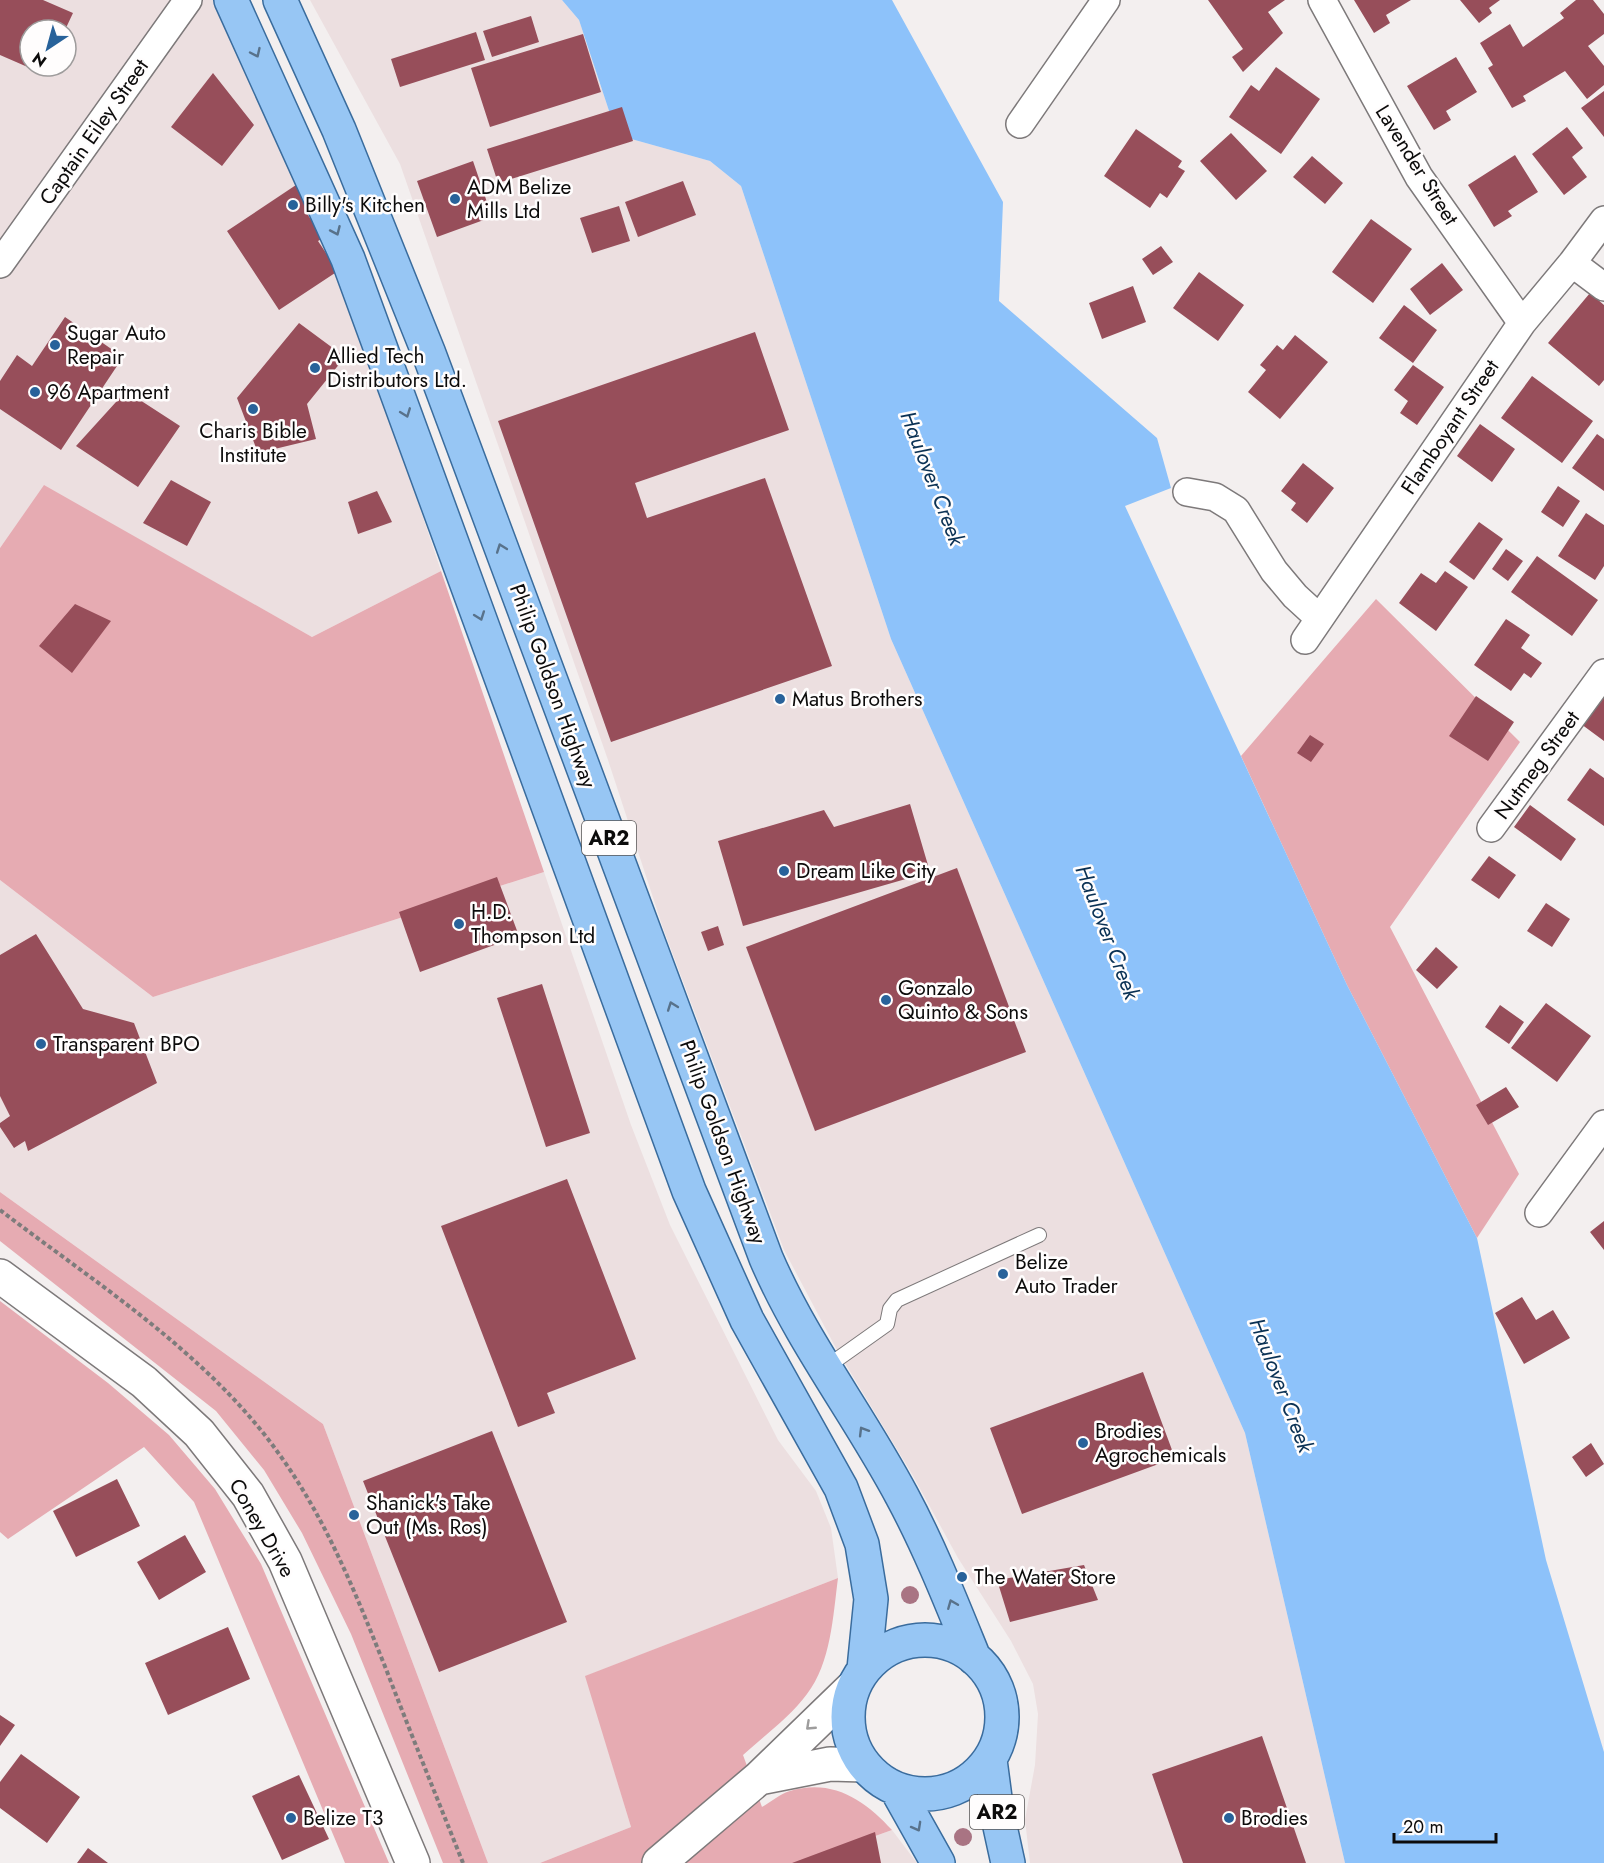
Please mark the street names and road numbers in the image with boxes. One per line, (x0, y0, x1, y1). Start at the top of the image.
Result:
street label: Captain Eiley Street (32, 53, 156, 211)
street label: Lavender Street (1368, 99, 1466, 231)
street label: Flamboyant Street (1394, 354, 1506, 500)
street label: Philip Goldson Highway (502, 580, 604, 793)
street label: Nutmeg Street (1487, 704, 1587, 826)
road number: AR2 (582, 821, 636, 855)
street label: Philip Goldson Highway (672, 1036, 774, 1249)
street label: Coney Drive (222, 1473, 302, 1583)
road number: AR2 (970, 1795, 1024, 1829)

